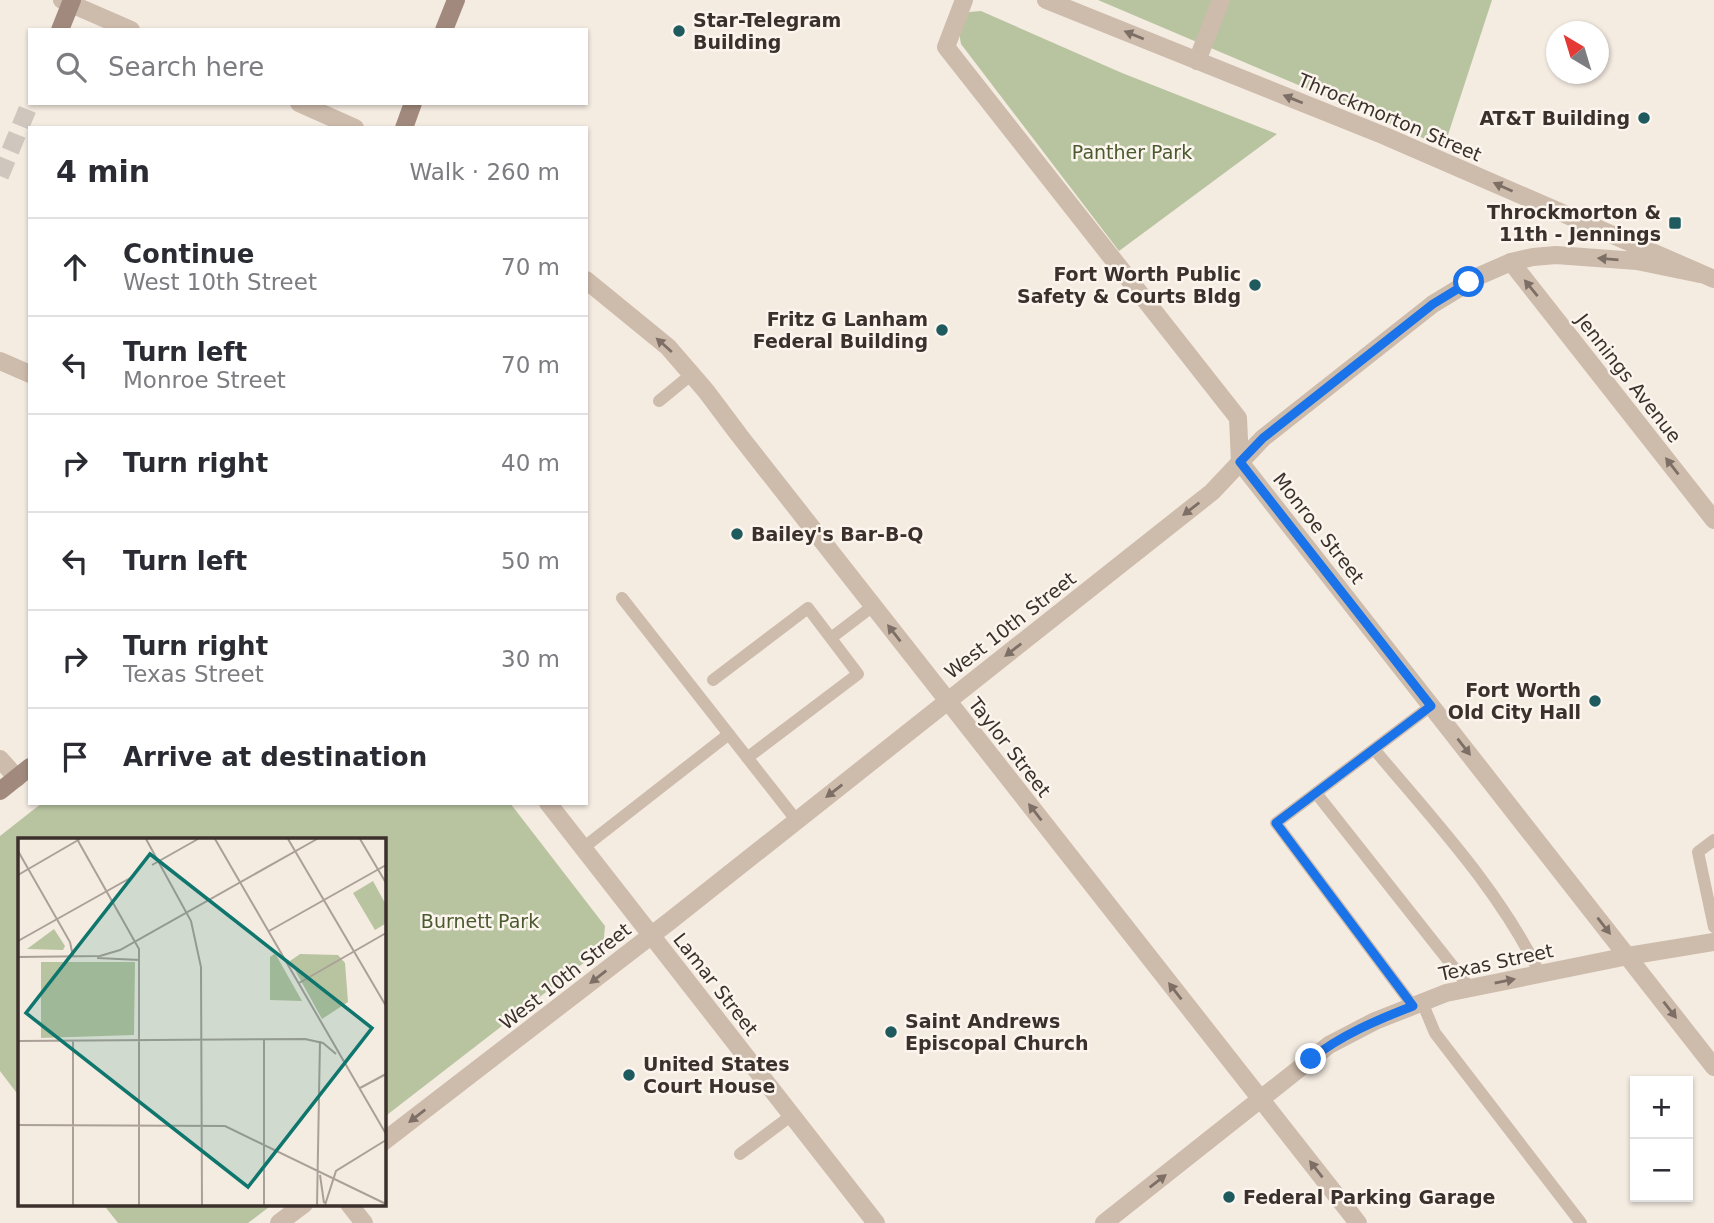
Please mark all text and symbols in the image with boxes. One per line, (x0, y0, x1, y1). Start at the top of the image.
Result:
place label: Star-Telegram Building (693, 9, 841, 53)
north arrow (1546, 21, 1609, 84)
marker: Star-Telegram Building (671, 23, 687, 39)
search box (28, 28, 588, 105)
one-way arrow (1123, 29, 1144, 40)
icon: search (52, 48, 90, 86)
text: Search here (108, 52, 264, 82)
street label: Throckmorton Street (1294, 68, 1485, 166)
one-way arrow (1283, 93, 1304, 104)
place label: AT&T Building (1479, 107, 1630, 129)
marker: AT&T Building (1636, 110, 1652, 126)
park label: Panther Park (1072, 141, 1192, 163)
text: 4 min (56, 154, 150, 189)
text: Walk · 260 m (409, 159, 560, 185)
one-way arrow (1493, 181, 1513, 193)
place label: Throckmorton & 11th - Jennings (1487, 201, 1661, 245)
marker: Throckmorton & 11th - Jennings (1667, 215, 1683, 231)
text: Continue (123, 239, 254, 269)
icon: ahead (56, 248, 94, 286)
one-way arrow (1597, 253, 1619, 264)
text: 70 m (501, 254, 560, 280)
place label: Fort Worth Public Safety & Courts Bldg (1017, 263, 1241, 307)
route start (1453, 266, 1484, 297)
text: West 10th Street (123, 269, 317, 295)
marker: Fort Worth Public Safety & Courts Bldg (1247, 277, 1263, 293)
one-way arrow (1524, 279, 1539, 297)
place label: Fritz G Lanham Federal Building (753, 308, 928, 352)
street label: Jennings Avenue (1571, 308, 1686, 447)
marker: Fritz G Lanham Federal Building (934, 322, 950, 338)
text: Turn left (123, 337, 247, 367)
one-way arrow (655, 337, 673, 353)
icon: left (56, 346, 94, 384)
text: 70 m (501, 352, 560, 378)
text: Monroe Street (123, 367, 286, 393)
icon: right (56, 444, 94, 482)
text: Turn right (123, 448, 268, 478)
text: 40 m (501, 450, 560, 476)
one-way arrow (1664, 458, 1679, 476)
street label: Monroe Street (1269, 468, 1369, 588)
one-way arrow (1182, 501, 1200, 515)
place label: Bailey's Bar-B-Q (751, 523, 923, 545)
marker: Bailey's Bar-B-Q (729, 526, 745, 542)
icon: left (56, 542, 94, 580)
text: Turn left (123, 546, 247, 576)
text: 50 m (501, 548, 560, 574)
street label: West 10th Street (940, 567, 1080, 683)
one-way arrow (888, 624, 902, 642)
text: Turn right (123, 631, 268, 661)
icon: right (56, 640, 94, 678)
one-way arrow (1004, 642, 1022, 657)
text: 30 m (501, 646, 560, 672)
text: Texas Street (123, 661, 264, 687)
place label: Fort Worth Old City Hall (1448, 679, 1581, 723)
street label: Taylor Street (964, 692, 1056, 801)
marker: Fort Worth Old City Hall (1587, 693, 1603, 709)
one-way arrow (1456, 737, 1471, 755)
icon: arrive (56, 738, 94, 776)
text: Arrive at destination (123, 742, 427, 772)
one-way arrow (826, 783, 843, 798)
one-way arrow (1027, 803, 1042, 821)
inset map (18, 838, 385, 1206)
park label: Burnett Park (421, 910, 539, 932)
one-way arrow (1597, 916, 1612, 934)
street label: West 10th Street (495, 918, 635, 1034)
street label: Lamar Street (669, 928, 763, 1040)
street label: Texas Street (1436, 939, 1555, 985)
one-way arrow (589, 970, 607, 985)
one-way arrow (1494, 975, 1516, 986)
one-way arrow (1168, 982, 1183, 1000)
one-way arrow (1663, 1001, 1678, 1019)
place label: Saint Andrews Episcopal Church (905, 1010, 1088, 1054)
marker: Saint Andrews Episcopal Church (883, 1024, 899, 1040)
route end (1295, 1043, 1326, 1074)
place label: United States Court House (643, 1053, 790, 1097)
marker: United States Court House (621, 1067, 637, 1083)
map controls (1630, 1076, 1693, 1202)
button: + (1630, 1076, 1693, 1139)
one-way arrow (409, 1108, 427, 1123)
button: − (1630, 1139, 1693, 1202)
one-way arrow (1309, 1161, 1324, 1178)
one-way arrow (1149, 1174, 1167, 1188)
place label: Federal Parking Garage (1243, 1186, 1496, 1208)
marker: Federal Parking Garage (1221, 1189, 1237, 1205)

